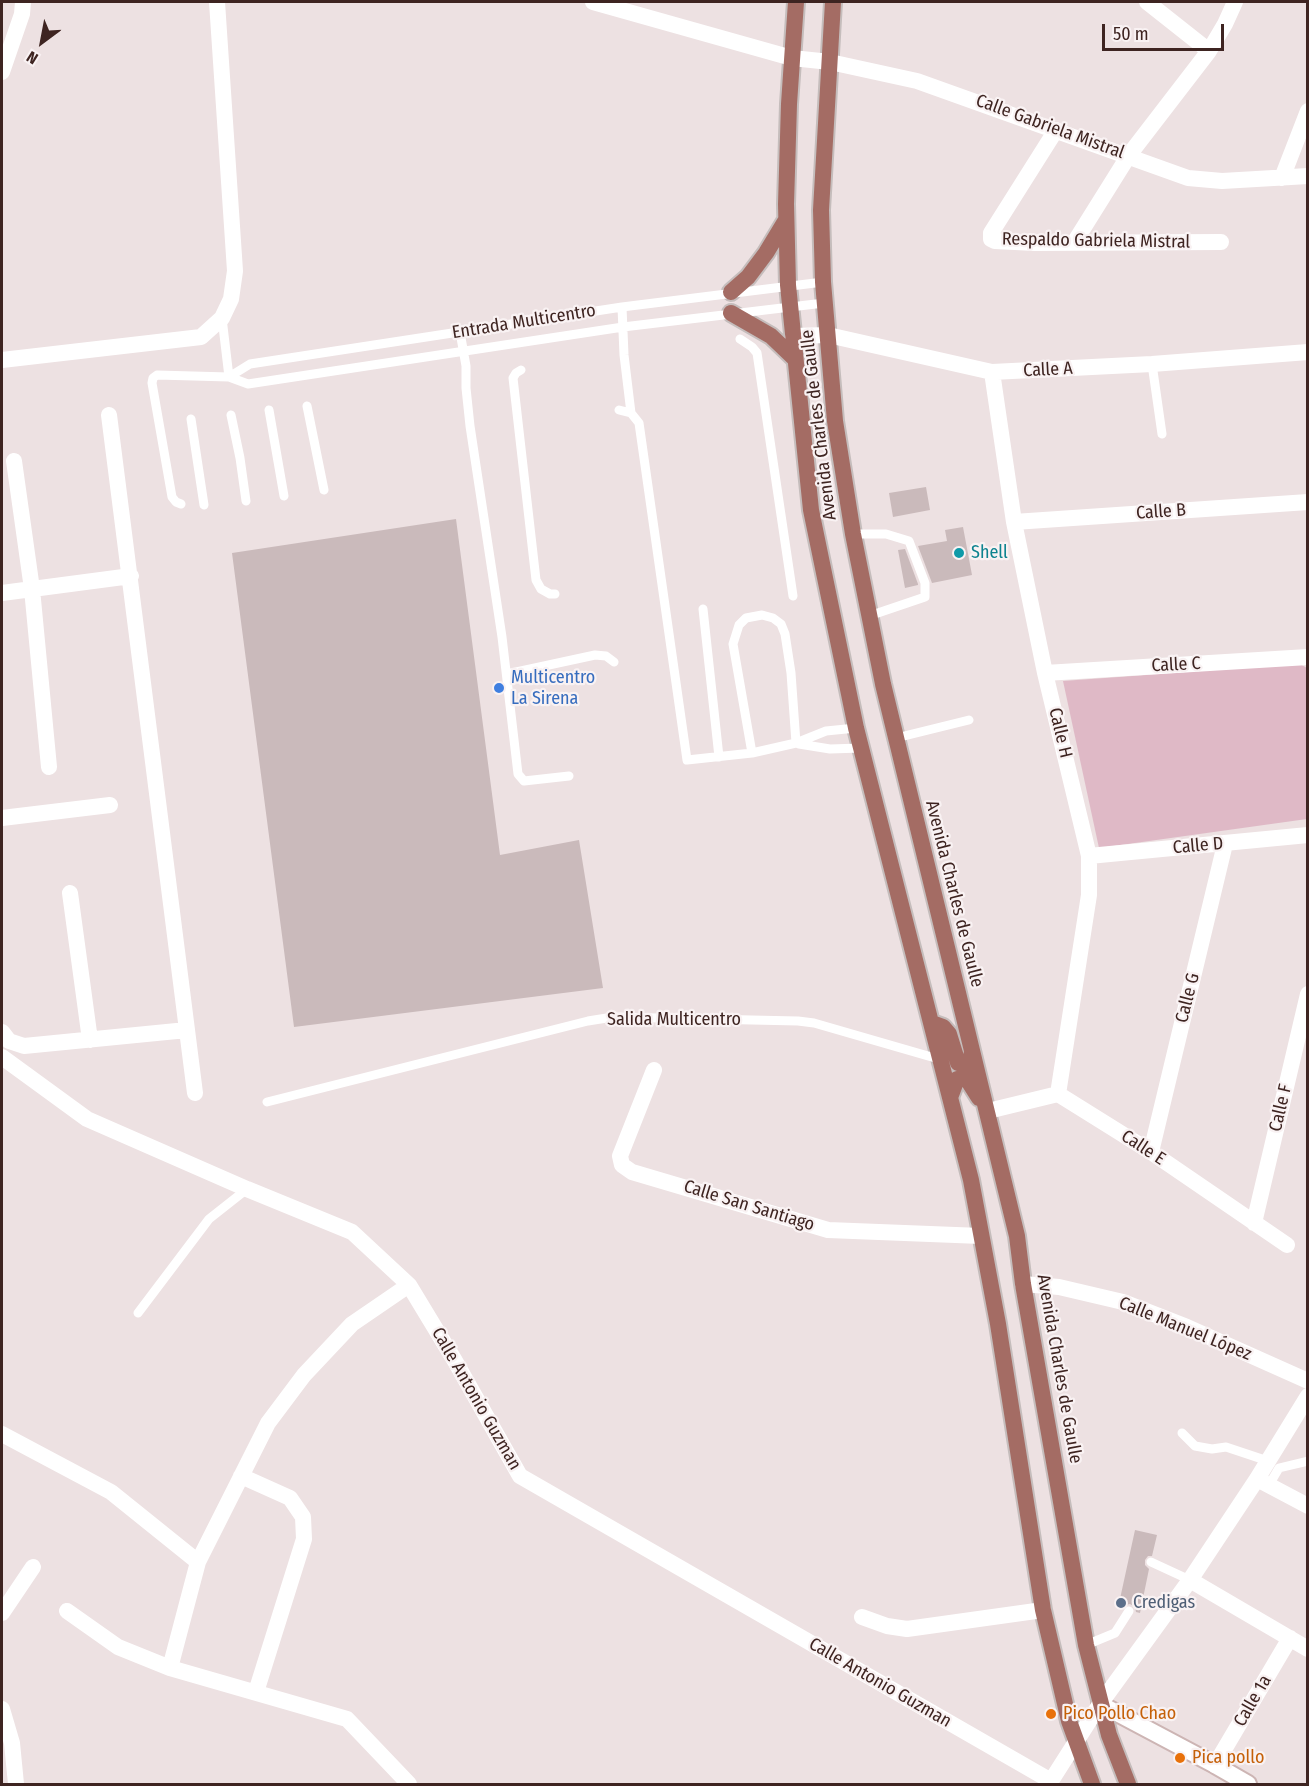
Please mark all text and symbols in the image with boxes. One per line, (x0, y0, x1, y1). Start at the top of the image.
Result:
north arrow (12, 12, 72, 72)
scale bar (1105, 12, 1226, 50)
text: 50 m (1113, 23, 1149, 45)
text: N (23, 47, 41, 68)
street label: Calle Gabriela Mistral (973, 90, 1127, 164)
street label: Respaldo Gabriela Mistral (1002, 229, 1190, 253)
street label: Entrada Multicentro (451, 300, 597, 344)
street label: Avenida Charles de Gaulle (797, 329, 841, 521)
street label: Calle A (1023, 358, 1073, 382)
street label: Calle B (1135, 499, 1187, 525)
place label: Shell (971, 542, 1008, 564)
marker: Shell (952, 546, 966, 560)
street label: Calle C (1151, 653, 1201, 677)
place label: Multicentro La Sirena (511, 667, 595, 710)
marker: Multicentro La Sirena (492, 681, 506, 695)
street label: Calle H (1044, 706, 1076, 760)
street label: Avenida Charles de Gaulle (920, 798, 988, 990)
street label: Calle D (1172, 833, 1224, 859)
street label: Calle G (1171, 971, 1205, 1025)
street label: Salida Multicentro (607, 1009, 741, 1031)
street label: Calle F (1265, 1082, 1297, 1134)
street label: Calle E (1117, 1126, 1169, 1170)
street label: Calle San Santiago (681, 1176, 817, 1236)
street label: Avenida Charles de Gaulle (1032, 1273, 1086, 1465)
street label: Calle Manuel López (1116, 1293, 1254, 1365)
street label: Calle Antonio Guzman (426, 1324, 526, 1474)
place label: Credigas (1133, 1592, 1195, 1614)
marker: Credigas (1114, 1596, 1128, 1610)
street label: Calle Antonio Guzman (805, 1633, 955, 1733)
street label: Calle 1a (1230, 1671, 1276, 1731)
place label: Pico Pollo Chao (1063, 1703, 1176, 1725)
marker: Pico Pollo Chao (1044, 1707, 1058, 1721)
place label: Pica pollo (1192, 1747, 1264, 1769)
marker: Pica pollo (1173, 1751, 1187, 1765)

